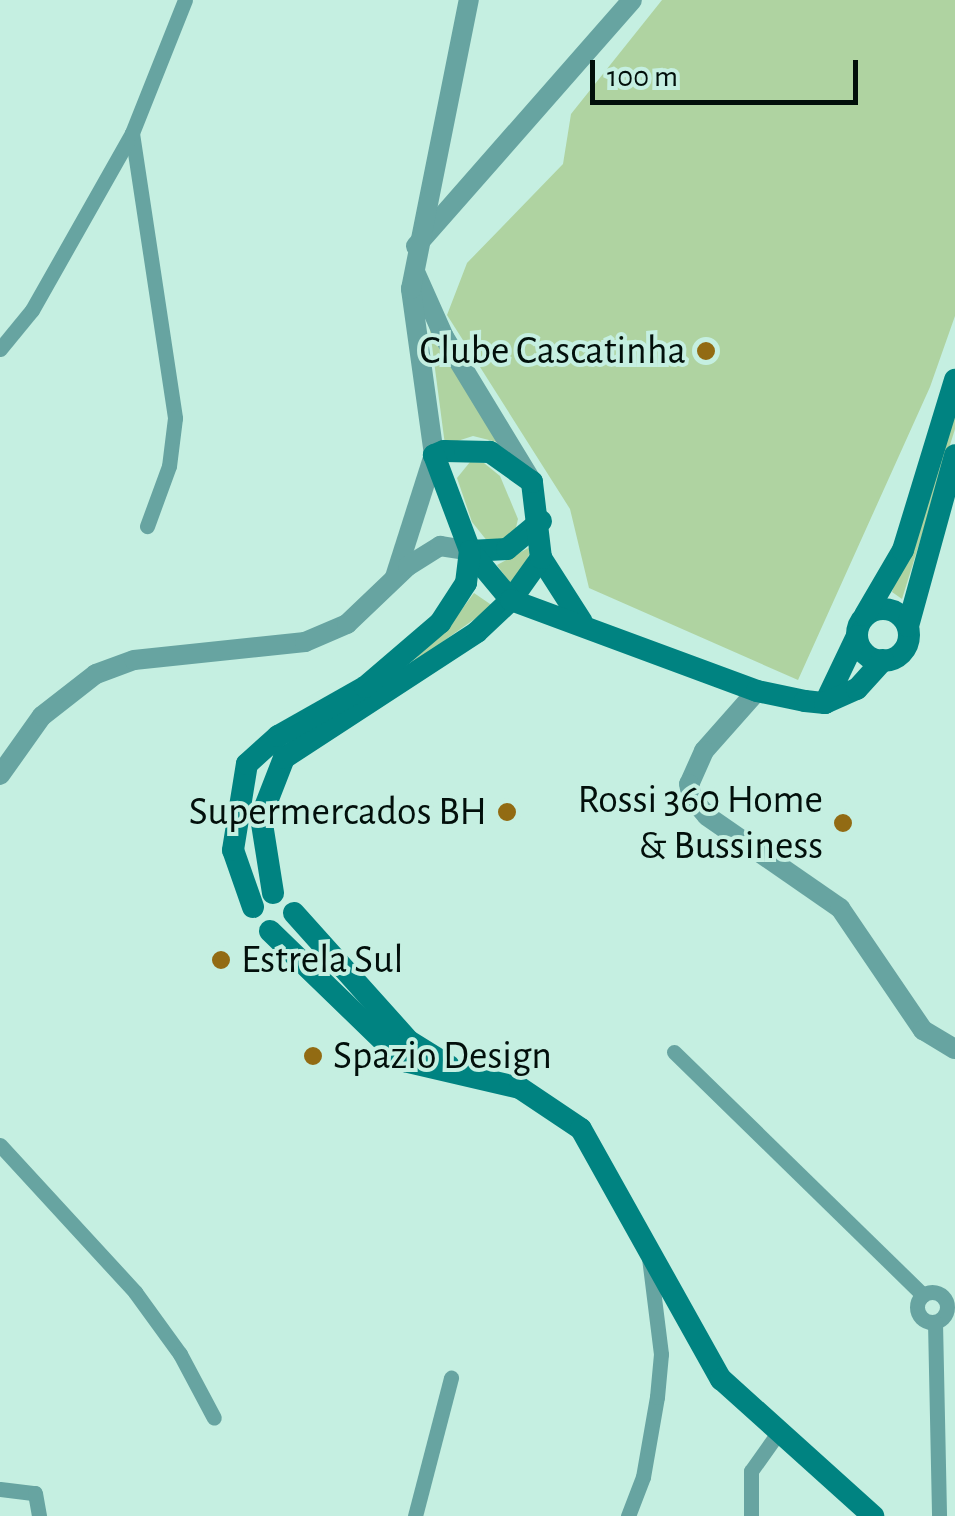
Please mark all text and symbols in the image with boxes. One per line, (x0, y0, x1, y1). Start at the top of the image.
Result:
scale bar (595, 40, 862, 102)
text: 100 m (607, 62, 678, 92)
place label: Clube Cascatinha (419, 327, 686, 375)
marker: Clube Cascatinha (695, 340, 717, 362)
place label: Rossi 360 Home & Bussiness (577, 776, 823, 870)
place label: Supermercados BH (189, 788, 487, 836)
marker: Supermercados BH (496, 801, 518, 823)
marker: Rossi 360 Home & Bussiness (832, 812, 854, 834)
place label: Estrela Sul (241, 936, 403, 984)
marker: Estrela Sul (210, 949, 232, 971)
place label: Spazio Design (333, 1032, 552, 1080)
marker: Spazio Design (302, 1045, 324, 1067)

